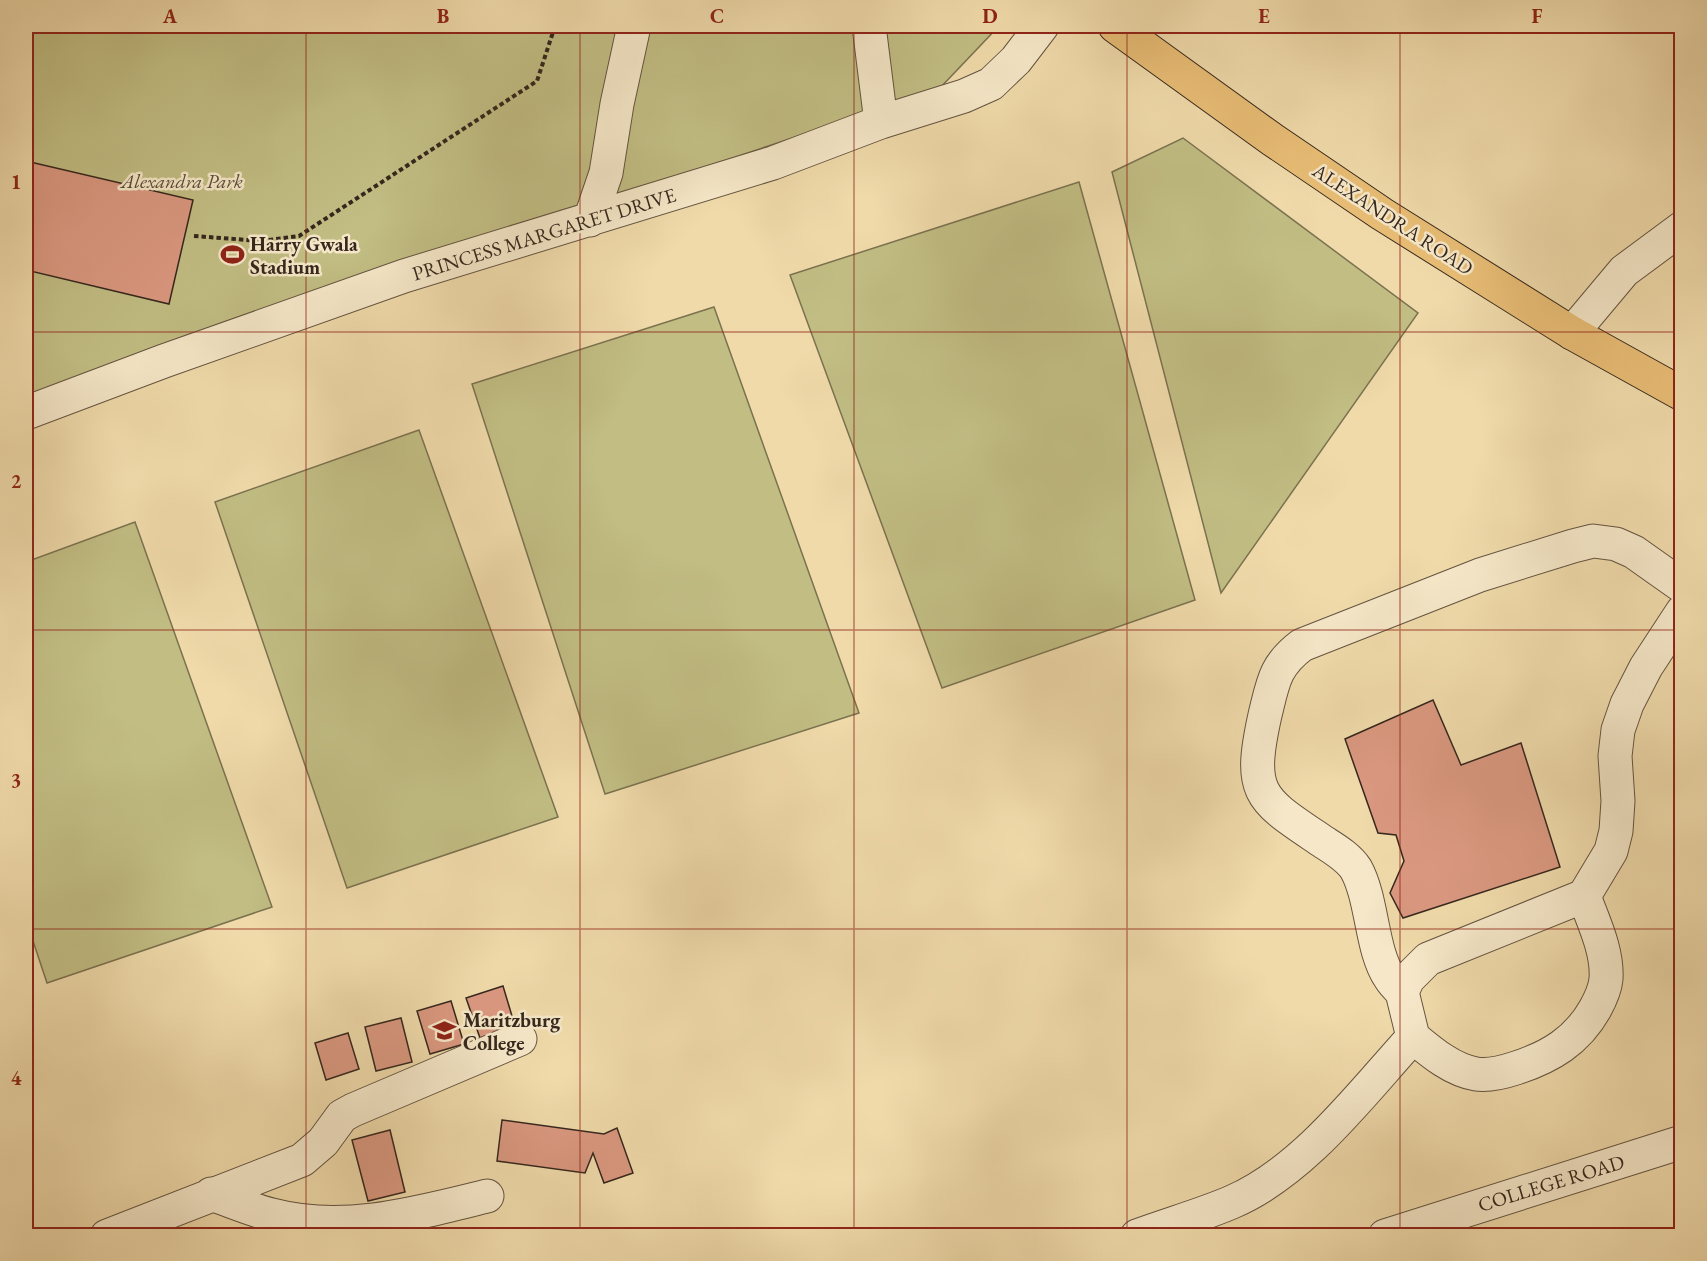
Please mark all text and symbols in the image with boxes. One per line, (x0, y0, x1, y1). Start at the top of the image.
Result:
text: A (162, 3, 178, 29)
text: B (437, 3, 449, 29)
text: C (710, 3, 724, 29)
text: D (982, 3, 998, 29)
text: E (1258, 3, 1270, 29)
text: F (1532, 3, 1543, 29)
street label: ALEXANDRA ROAD (1307, 157, 1478, 281)
park label: Alexandra Park (119, 168, 243, 194)
text: 1 (11, 169, 21, 195)
street label: PRINCESS MARGARET DRIVE (409, 181, 679, 287)
place label: Harry Gwala Stadium (250, 231, 358, 280)
sports icon: Harry Gwala Stadium (219, 242, 245, 268)
text: 2 (11, 468, 22, 494)
text: 3 (11, 767, 21, 793)
place label: Maritzburg College (463, 1007, 561, 1056)
school or university icon: Maritzburg College (432, 1018, 458, 1044)
text: 4 (11, 1065, 22, 1091)
street label: COLLEGE ROAD (1475, 1148, 1627, 1218)

